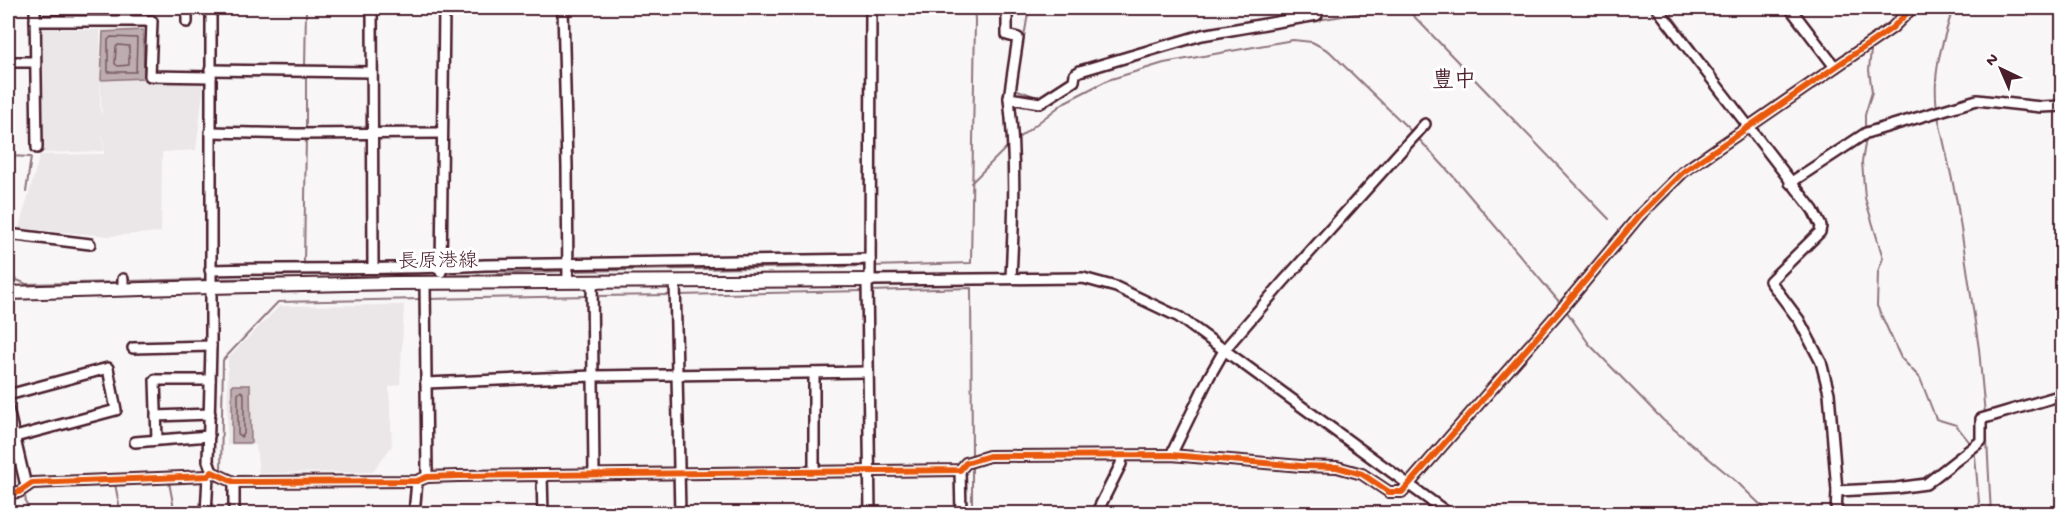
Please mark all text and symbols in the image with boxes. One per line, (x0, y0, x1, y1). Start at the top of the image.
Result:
north arrow (1971, 39, 2031, 99)
text: N (1983, 50, 2004, 71)
district label: 豊中 (1432, 67, 1476, 95)
street label: 長原港線 (398, 250, 478, 275)

